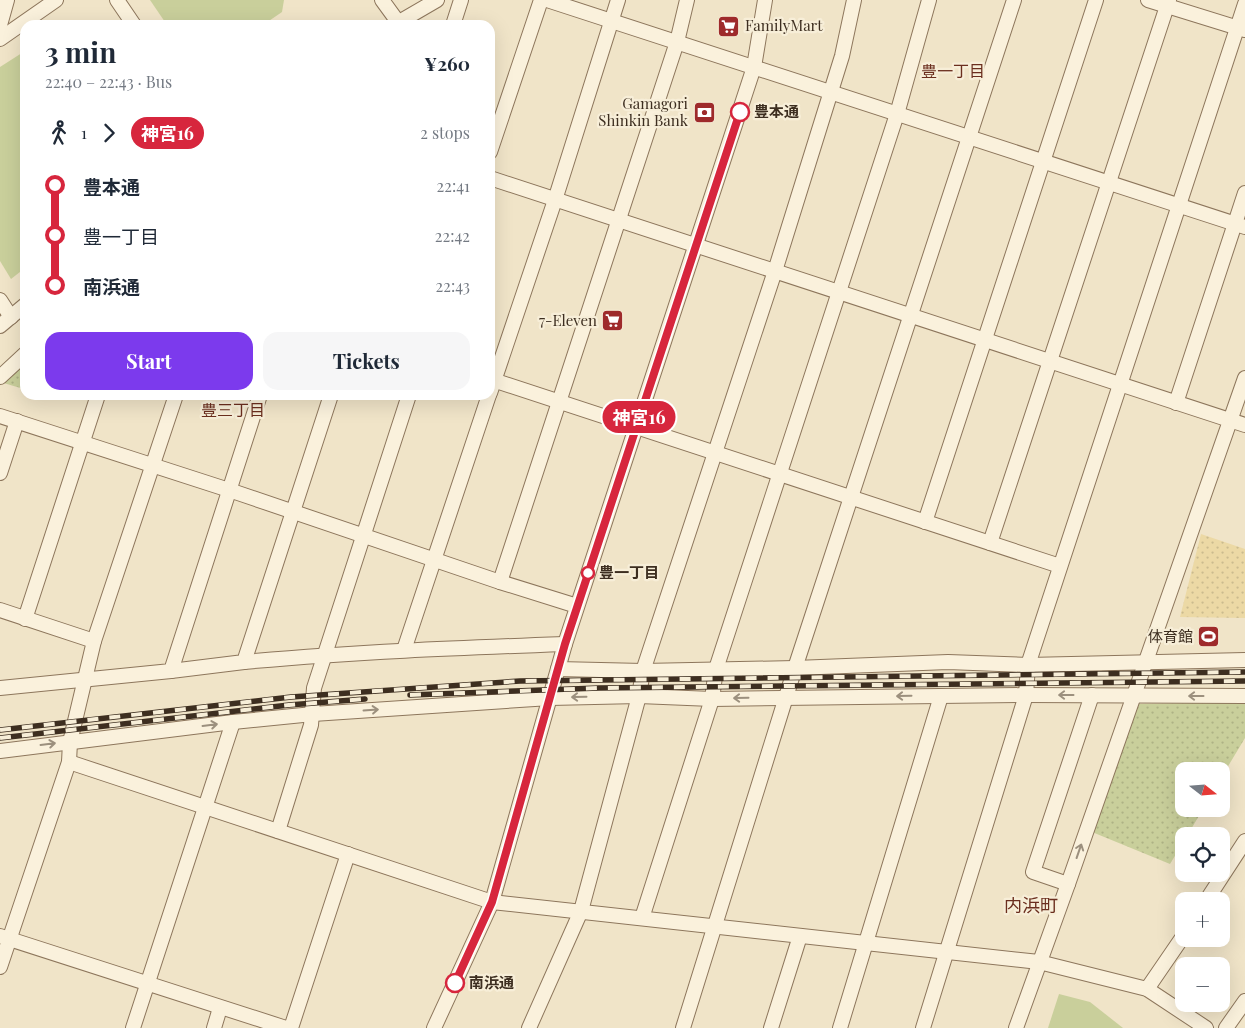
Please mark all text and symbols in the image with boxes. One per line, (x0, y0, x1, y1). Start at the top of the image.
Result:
supermarket icon: FamilyMart (717, 14, 741, 38)
place label: FamilyMart (745, 15, 823, 35)
text: 3 min (45, 33, 116, 70)
text: ¥260 (424, 50, 470, 76)
district label: 豊一丁目 (921, 60, 985, 81)
text: 22:40 – 22:43 · Bus (45, 71, 172, 92)
place label: Gamagori Shinkin Bank (598, 93, 689, 130)
bank icon: Gamagori Shinkin Bank (692, 101, 716, 125)
place label: 豊本通 (754, 101, 799, 121)
marker: 豊本通 (730, 102, 750, 122)
icon: walk (45, 119, 73, 147)
icon: forward (95, 119, 123, 147)
text: 神宮16 (141, 121, 194, 145)
text: 1 (81, 122, 87, 143)
text: 2 stops (420, 122, 470, 143)
text: 豊本通 (83, 173, 140, 199)
text: 22:41 (437, 175, 470, 196)
text: 豊一丁目 (83, 223, 159, 249)
text: 22:42 (435, 225, 470, 246)
text: 南浜通 (83, 273, 140, 299)
text: 22:43 (436, 275, 470, 296)
supermarket icon: 7-Eleven (601, 309, 625, 333)
place label: 7-Eleven (539, 310, 597, 330)
button: Start (45, 332, 253, 390)
button: Tickets (263, 332, 470, 390)
district label: 豊三丁目 (201, 399, 265, 420)
line badge: 神宮16 (604, 401, 674, 433)
text: 神宮16 (613, 405, 666, 429)
place label: 豊一丁目 (599, 562, 659, 582)
marker: 豊一丁目 (581, 566, 595, 580)
sports icon: 体育館 (1197, 625, 1221, 649)
place label: 体育館 (1148, 626, 1193, 646)
one-way arrow (1059, 690, 1075, 700)
one-way arrow (896, 691, 912, 701)
one-way arrow (1189, 691, 1205, 701)
one-way arrow (571, 692, 588, 702)
one-way arrow (734, 693, 750, 703)
one-way arrow (363, 706, 379, 715)
one-way arrow (201, 720, 217, 730)
one-way arrow (40, 739, 56, 749)
north arrow (1175, 762, 1230, 818)
map controls (1175, 762, 1230, 1012)
button: locate (1175, 827, 1230, 882)
one-way arrow (1075, 843, 1085, 859)
button: + (1175, 892, 1230, 947)
district label: 内浜町 (1004, 893, 1058, 917)
button: − (1175, 957, 1230, 1012)
place label: 南浜通 (469, 972, 514, 992)
marker: 南浜通 (445, 973, 465, 993)

